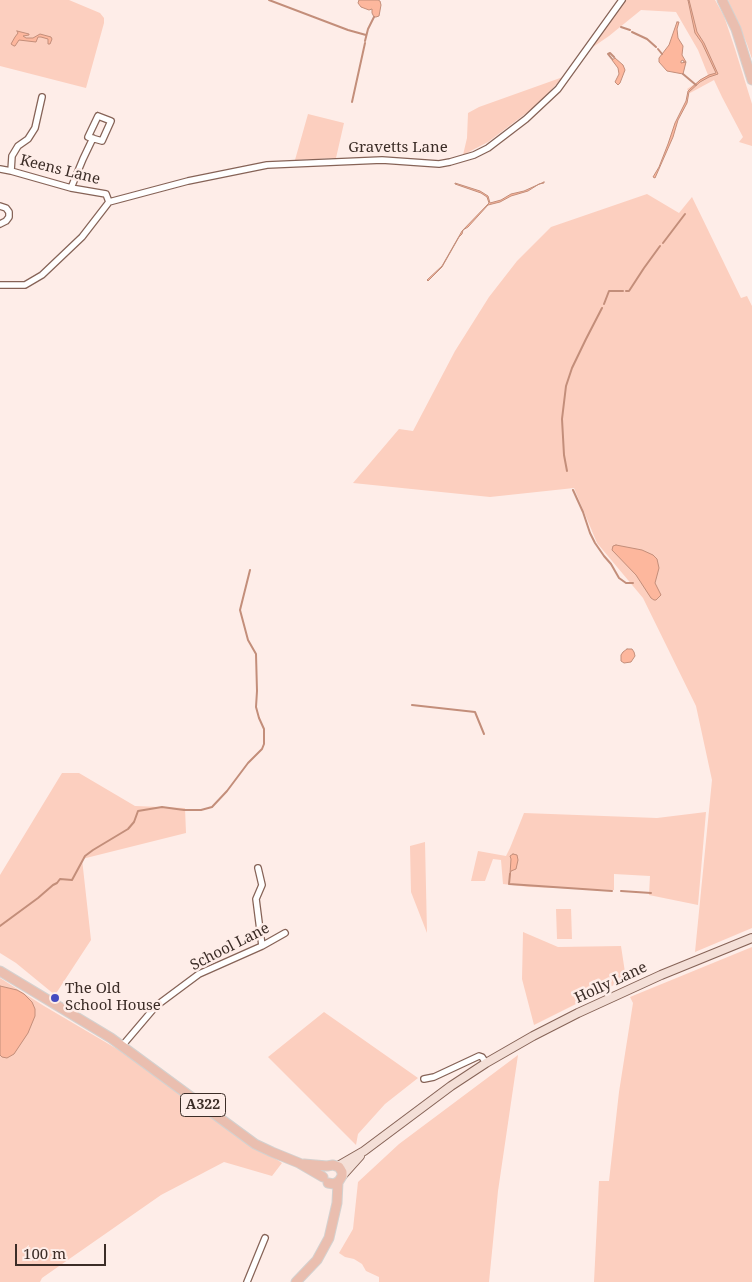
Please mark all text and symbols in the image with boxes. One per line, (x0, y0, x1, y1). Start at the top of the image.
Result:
street label: Gravetts Lane (348, 139, 448, 157)
street label: Keens Lane (18, 151, 102, 189)
street label: School Lane (187, 919, 273, 975)
street label: Holly Lane (572, 958, 650, 1008)
place label: The Old School House (65, 980, 161, 1015)
marker: The Old School House (49, 992, 61, 1004)
road number: A322 (180, 1094, 226, 1116)
scale bar (18, 1234, 109, 1266)
text: 100 m (23, 1243, 66, 1263)

